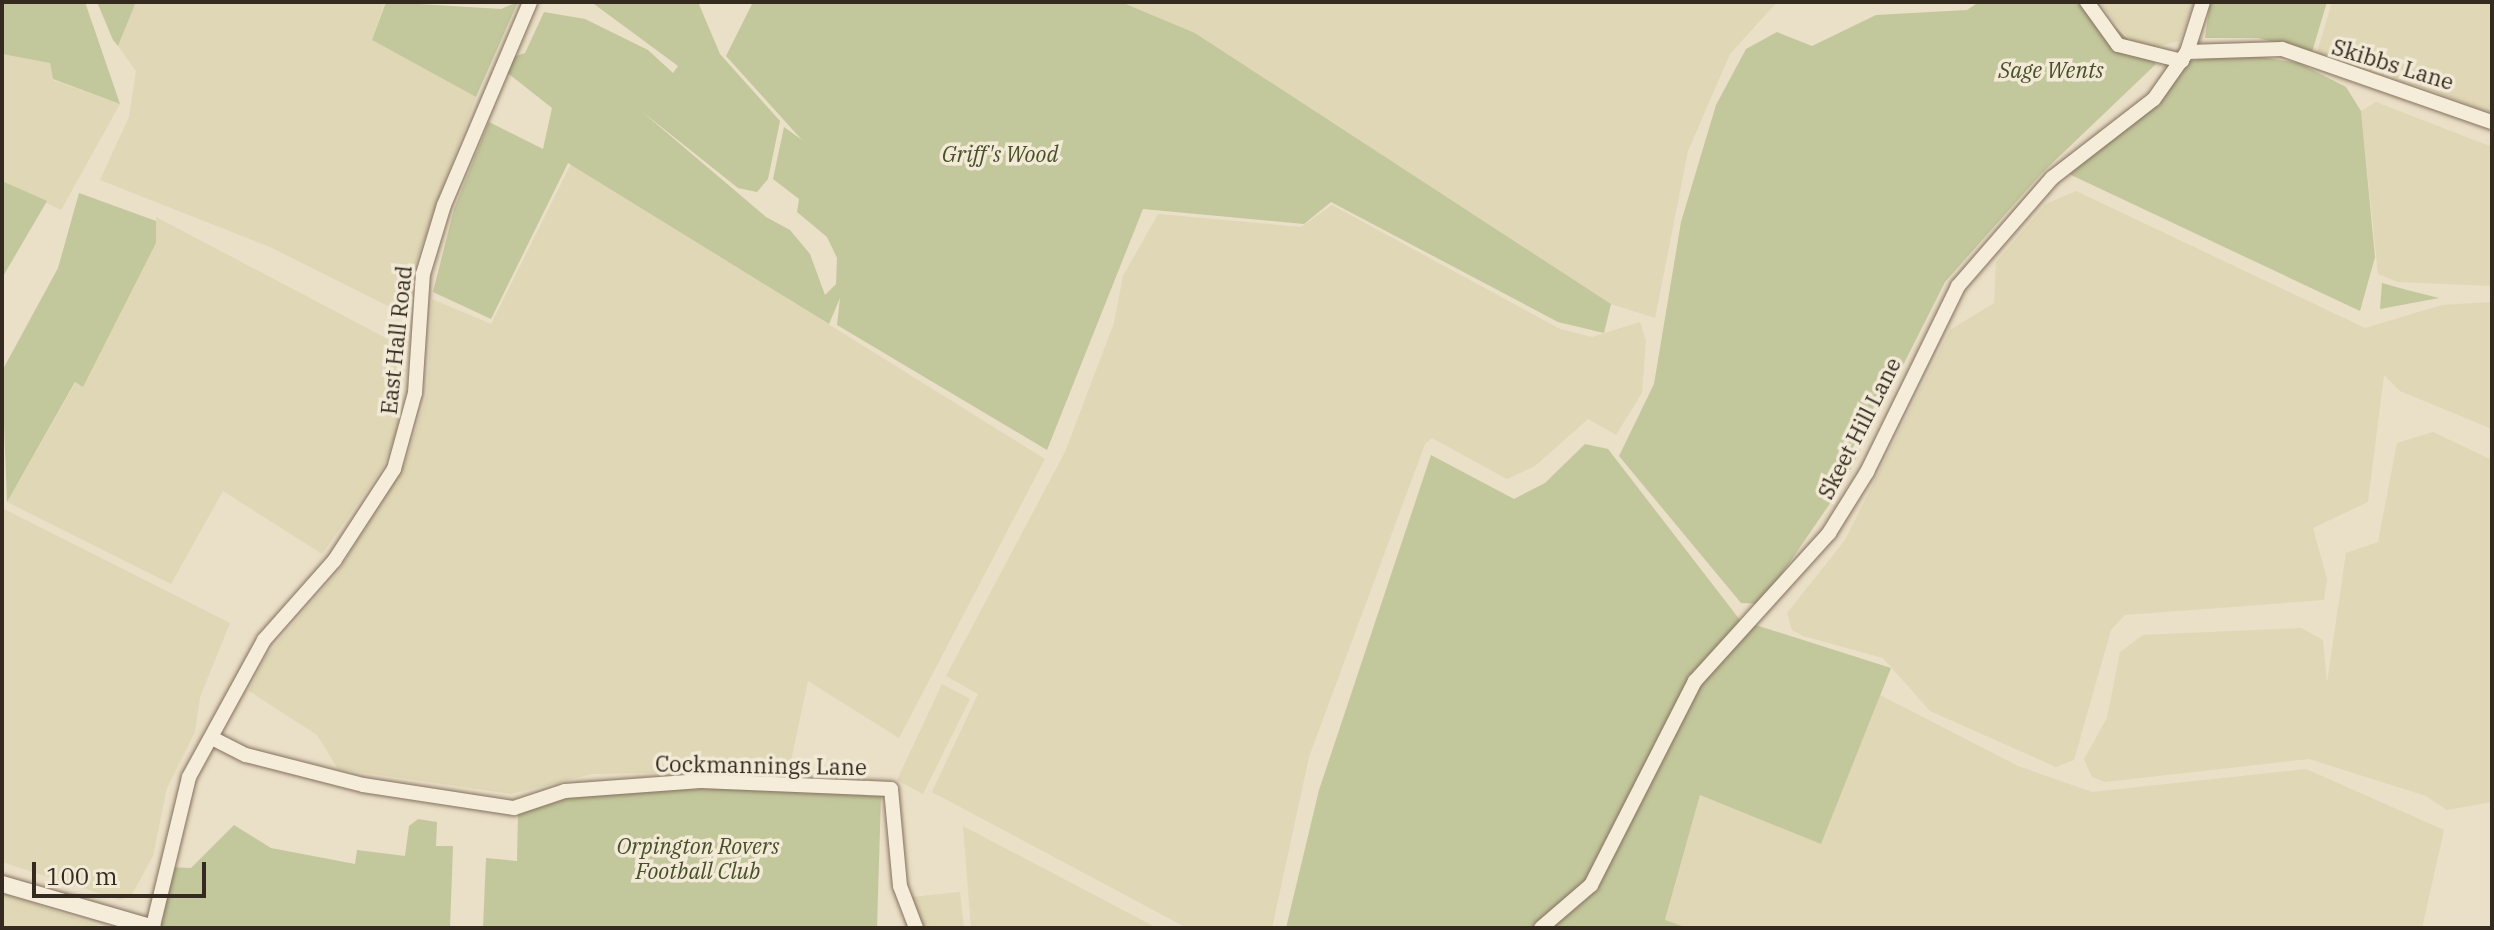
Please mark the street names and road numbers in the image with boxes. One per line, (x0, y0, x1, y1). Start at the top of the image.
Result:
street label: Skibbs Lane (2329, 33, 2457, 95)
street label: East Hall Road (375, 264, 417, 416)
street label: Skeet Hill Lane (1812, 353, 1906, 503)
street label: Cockmannings Lane (655, 750, 867, 780)

